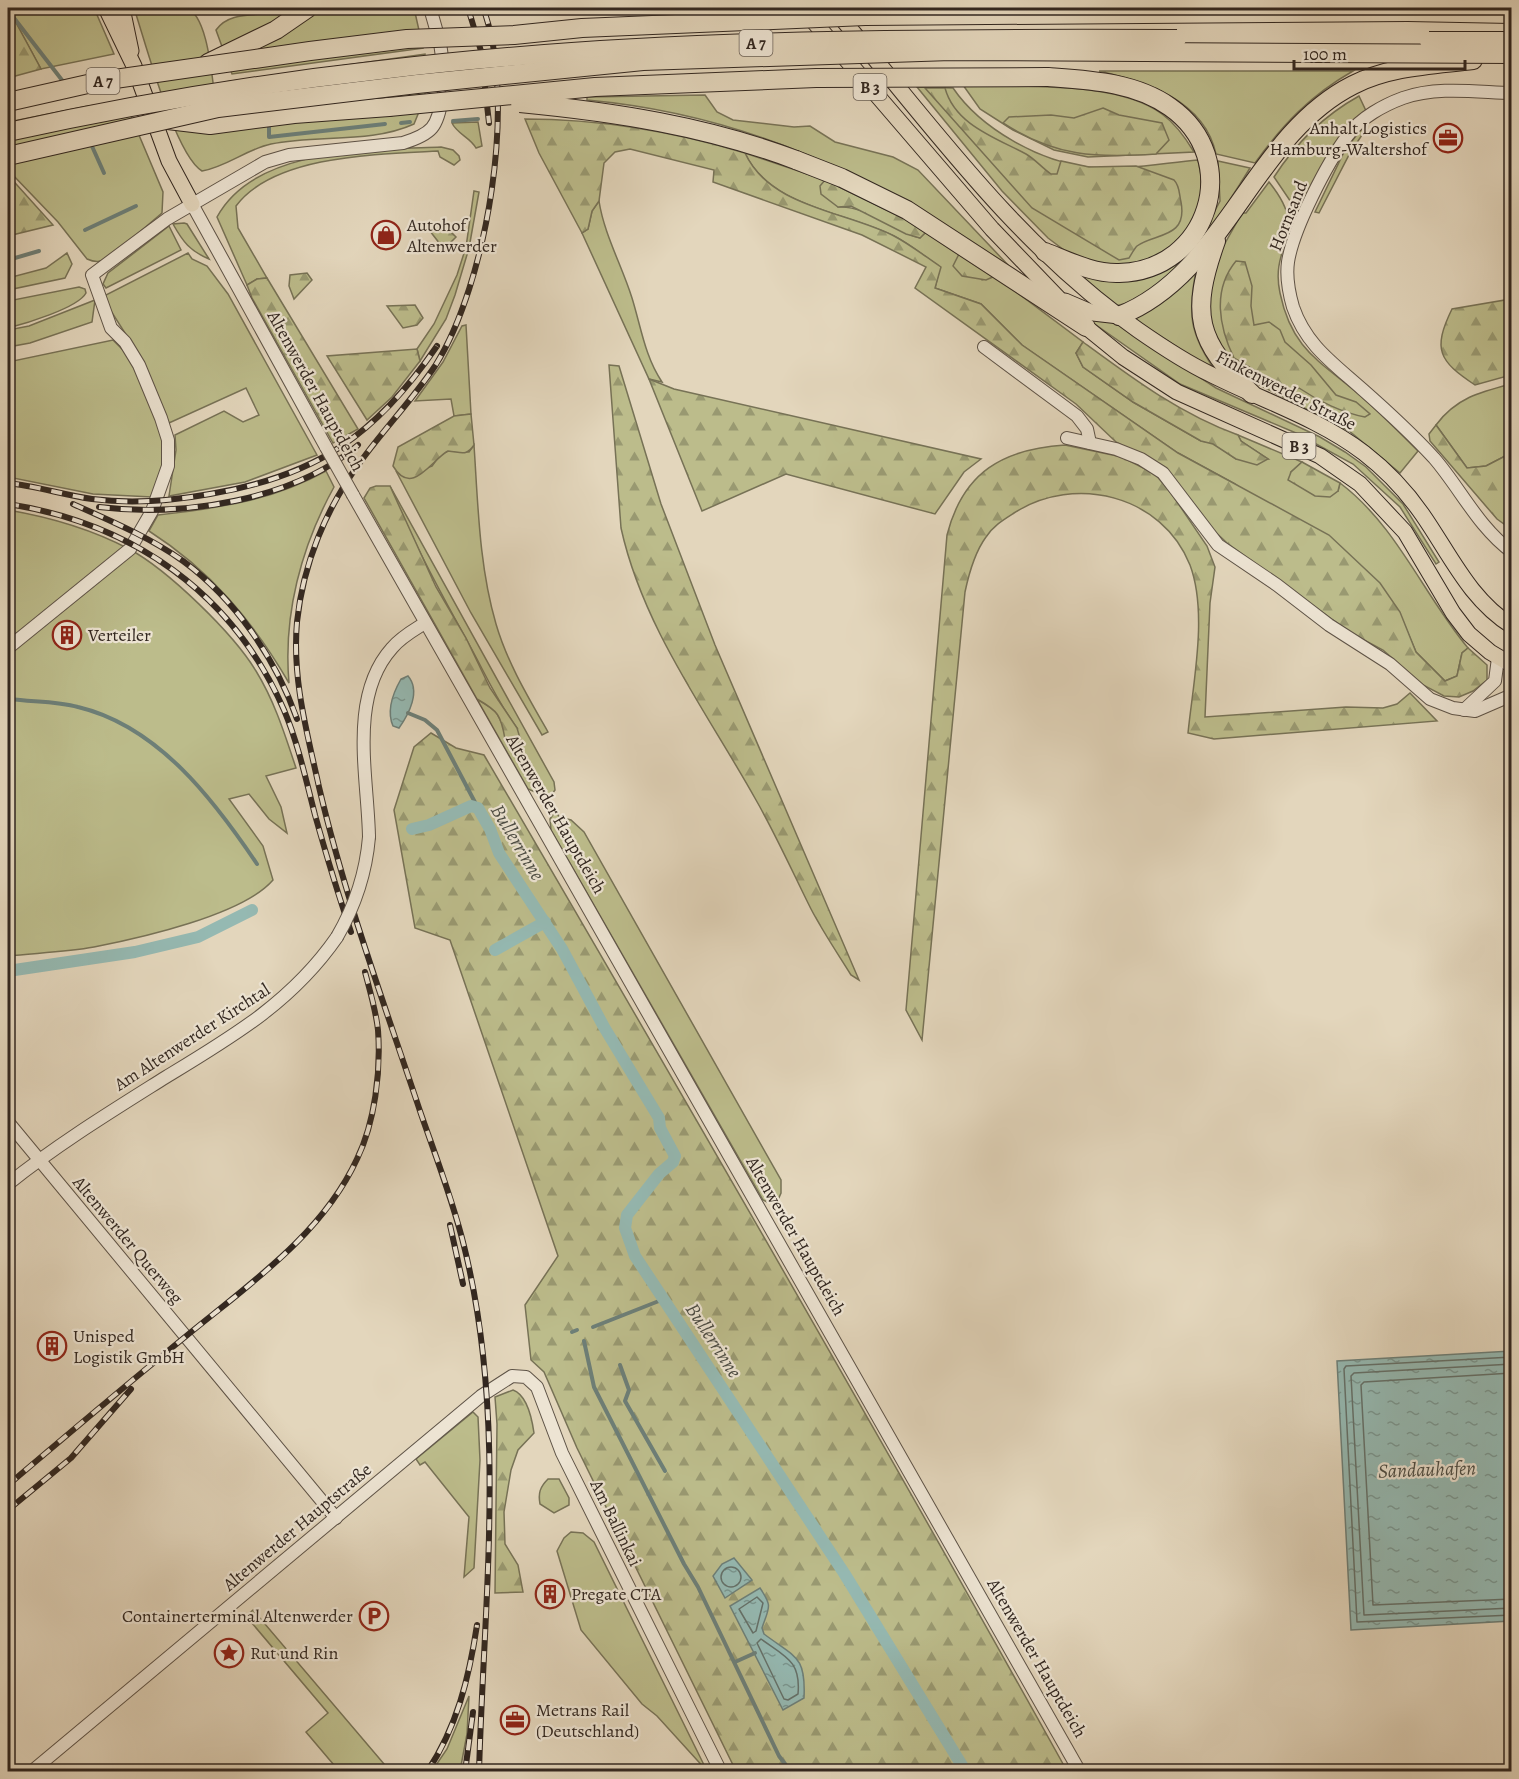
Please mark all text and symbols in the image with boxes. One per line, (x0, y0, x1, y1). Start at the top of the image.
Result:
road number: A 7 (740, 30, 772, 56)
scale bar (1294, 33, 1465, 71)
text: 100 m (1303, 42, 1347, 66)
road number: A 7 (86, 68, 120, 94)
road number: B 3 (854, 74, 886, 100)
place label: Anhalt Logistics Hamburg-Waltershof (1269, 116, 1430, 161)
office icon: Anhalt Logistics Hamburg-Waltershof (1432, 122, 1464, 154)
street label: Hornsand (1263, 177, 1313, 255)
place label: Autohof Altenwerder (406, 213, 497, 258)
shop icon: Autohof Altenwerder (370, 219, 402, 251)
street label: Altenwerder Hauptdeich (261, 305, 370, 476)
street label: Finkenwerder Straße (1212, 344, 1360, 436)
road number: B 3 (1282, 433, 1316, 459)
building icon: Verteiler (51, 619, 83, 651)
place label: Verteiler (87, 623, 151, 647)
street label: Altenwerder Hauptdeich (500, 729, 612, 898)
water label: Bullerrinne (484, 799, 551, 885)
street label: Am Altenwerder Kirchtal (109, 977, 275, 1097)
street label: Altenwerder Hauptdeich (740, 1151, 852, 1320)
street label: Altenwerder Querweg (67, 1170, 189, 1309)
water label: Bullerrinne (679, 1297, 748, 1383)
place label: Unisped Logistik GmbH (73, 1324, 185, 1369)
building icon: Unisped Logistik GmbH (36, 1330, 68, 1362)
water label: Sandauhafen (1378, 1454, 1477, 1485)
street label: Altenwerder Hauptstraße (217, 1458, 376, 1597)
street label: Am Ballinkai (584, 1475, 647, 1570)
street label: Altenwerder Hauptdeich (981, 1573, 1093, 1742)
building icon: Pregate CTA (534, 1578, 566, 1610)
place label: Pregate CTA (571, 1582, 662, 1606)
parking icon: Containerterminal Altenwerder (358, 1600, 390, 1632)
place label: Containerterminal Altenwerder (122, 1604, 353, 1628)
place icon: Rut und Rin (213, 1637, 245, 1669)
place label: Rut und Rin (250, 1641, 338, 1665)
place label: Metrans Rail (Deutschland) (536, 1698, 639, 1743)
office icon: Metrans Rail (Deutschland) (499, 1704, 531, 1736)

